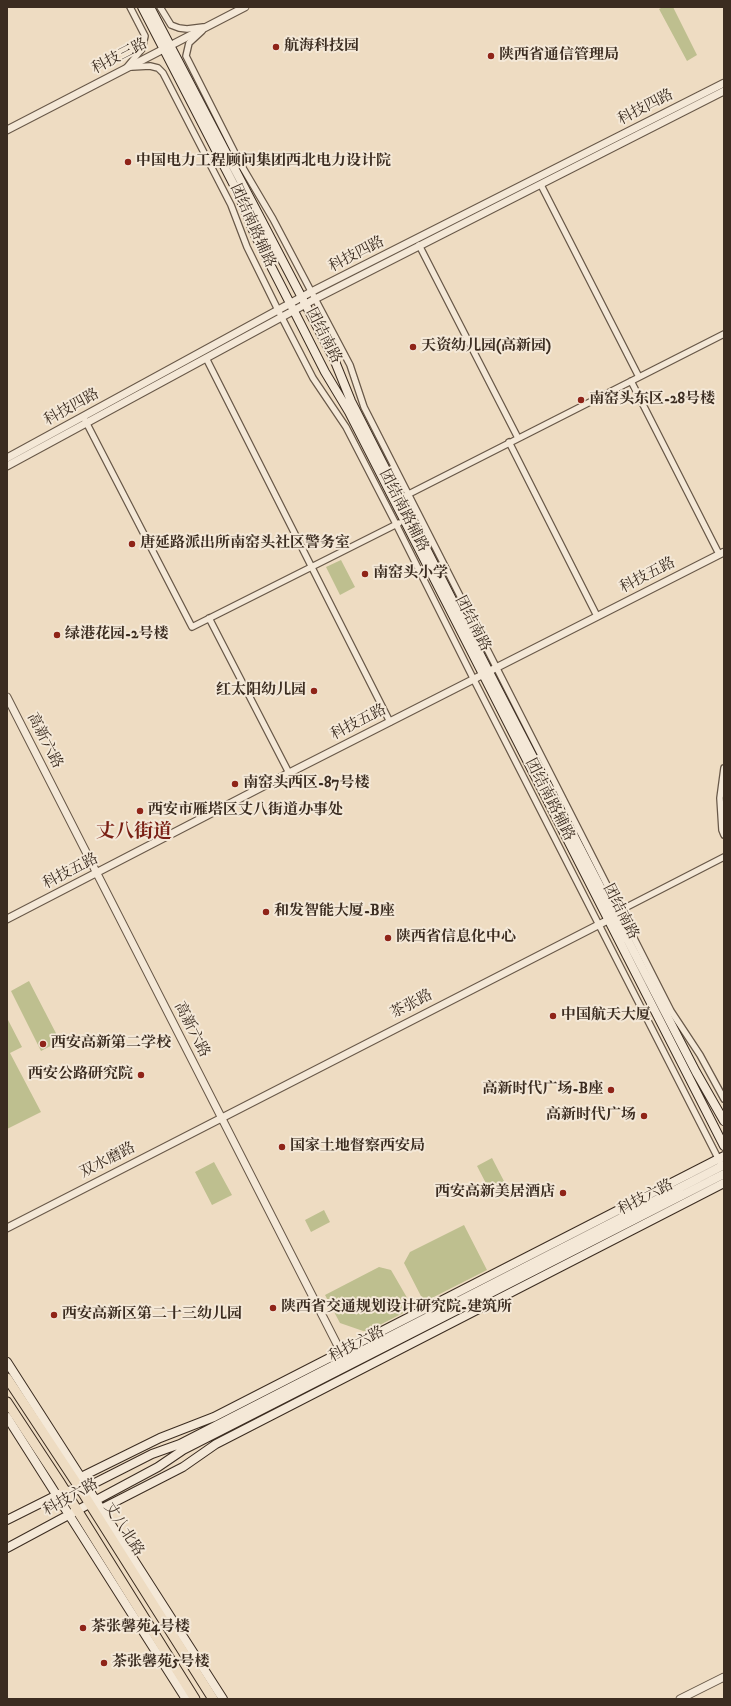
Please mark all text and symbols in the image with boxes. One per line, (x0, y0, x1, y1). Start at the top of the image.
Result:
street label: 科技三路 (89, 35, 151, 79)
place label: 航海科技园 (284, 38, 359, 56)
marker: 航海科技园 (271, 42, 281, 52)
place label: 陕西省通信管理局 (499, 47, 619, 65)
marker: 陕西省通信管理局 (486, 51, 496, 61)
street label: 科技四路 (615, 86, 677, 130)
place label: 中国电力工程顾问集团西北电力设计院 (136, 153, 391, 171)
marker: 中国电力工程顾问集团西北电力设计院 (123, 157, 133, 167)
street label: 团结南路辅路 (225, 181, 279, 271)
street label: 科技四路 (326, 233, 388, 277)
street label: 团结南路 (301, 305, 345, 367)
place label: 天资幼儿园(高新园) (421, 338, 551, 356)
marker: 天资幼儿园(高新园) (408, 342, 418, 352)
street label: 科技四路 (41, 386, 103, 430)
place label: 南窑头东区-28号楼 (589, 391, 715, 409)
marker: 南窑头东区-28号楼 (576, 395, 586, 405)
street label: 团结南路辅路 (375, 467, 431, 555)
place label: 唐延路派出所南窑头社区警务室 (140, 535, 350, 553)
marker: 唐延路派出所南窑头社区警务室 (127, 539, 137, 549)
street label: 科技五路 (617, 554, 679, 598)
place label: 南窑头小学 (373, 565, 448, 583)
marker: 南窑头小学 (360, 569, 370, 579)
street label: 团结南路 (450, 593, 494, 655)
place label: 绿港花园-2号楼 (65, 626, 168, 644)
marker: 绿港花园-2号楼 (52, 630, 62, 640)
place label: 红太阳幼儿园 (216, 682, 306, 700)
marker: 红太阳幼儿园 (309, 686, 319, 696)
street label: 科技五路 (328, 701, 390, 745)
street label: 高新六路 (22, 710, 66, 772)
street label: 团结南路辅路 (521, 756, 577, 844)
place label: 南窑头西区-87号楼 (243, 775, 369, 793)
marker: 南窑头西区-87号楼 (230, 779, 240, 789)
place label: 西安市雁塔区丈八街道办事处 (148, 802, 343, 820)
marker: 西安市雁塔区丈八街道办事处 (135, 806, 145, 816)
district label: 丈八街道 (96, 822, 172, 844)
street label: 科技五路 (40, 850, 102, 894)
street label: 团结南路 (598, 881, 642, 943)
place label: 和发智能大厦-B座 (274, 903, 395, 921)
marker: 和发智能大厦-B座 (261, 907, 271, 917)
place label: 陕西省信息化中心 (396, 929, 516, 947)
marker: 陕西省信息化中心 (383, 933, 393, 943)
street label: 茶张路 (388, 987, 436, 1023)
street label: 高新六路 (169, 999, 213, 1061)
place label: 中国航天大厦 (561, 1007, 651, 1025)
marker: 中国航天大厦 (548, 1011, 558, 1021)
place label: 西安高新第二学校 (51, 1035, 171, 1053)
marker: 西安高新第二学校 (38, 1039, 48, 1049)
place label: 西安公路研究院 (28, 1066, 133, 1084)
marker: 西安公路研究院 (136, 1070, 146, 1080)
place label: 高新时代广场-B座 (482, 1081, 603, 1099)
marker: 高新时代广场-B座 (606, 1085, 616, 1095)
place label: 高新时代广场 (546, 1107, 636, 1125)
marker: 高新时代广场 (639, 1111, 649, 1121)
place label: 国家土地督察西安局 (290, 1138, 425, 1156)
street label: 双水磨路 (77, 1139, 139, 1183)
marker: 国家土地督察西安局 (277, 1142, 287, 1152)
street label: 科技六路 (615, 1176, 677, 1220)
place label: 西安高新美居酒店 (435, 1184, 555, 1202)
marker: 西安高新美居酒店 (558, 1188, 568, 1198)
place label: 陕西省交通规划设计研究院-建筑所 (281, 1299, 512, 1317)
marker: 陕西省交通规划设计研究院-建筑所 (268, 1303, 278, 1313)
place label: 西安高新区第二十三幼儿园 (62, 1306, 242, 1324)
marker: 西安高新区第二十三幼儿园 (49, 1310, 59, 1320)
street label: 科技六路 (326, 1323, 388, 1367)
street label: 科技六路 (40, 1476, 102, 1520)
street label: 丈八北路 (99, 1500, 147, 1560)
place label: 茶张馨苑4号楼 (91, 1619, 190, 1637)
marker: 茶张馨苑4号楼 (78, 1623, 88, 1633)
place label: 茶张馨苑5号楼 (112, 1654, 209, 1672)
marker: 茶张馨苑5号楼 (99, 1658, 109, 1668)

